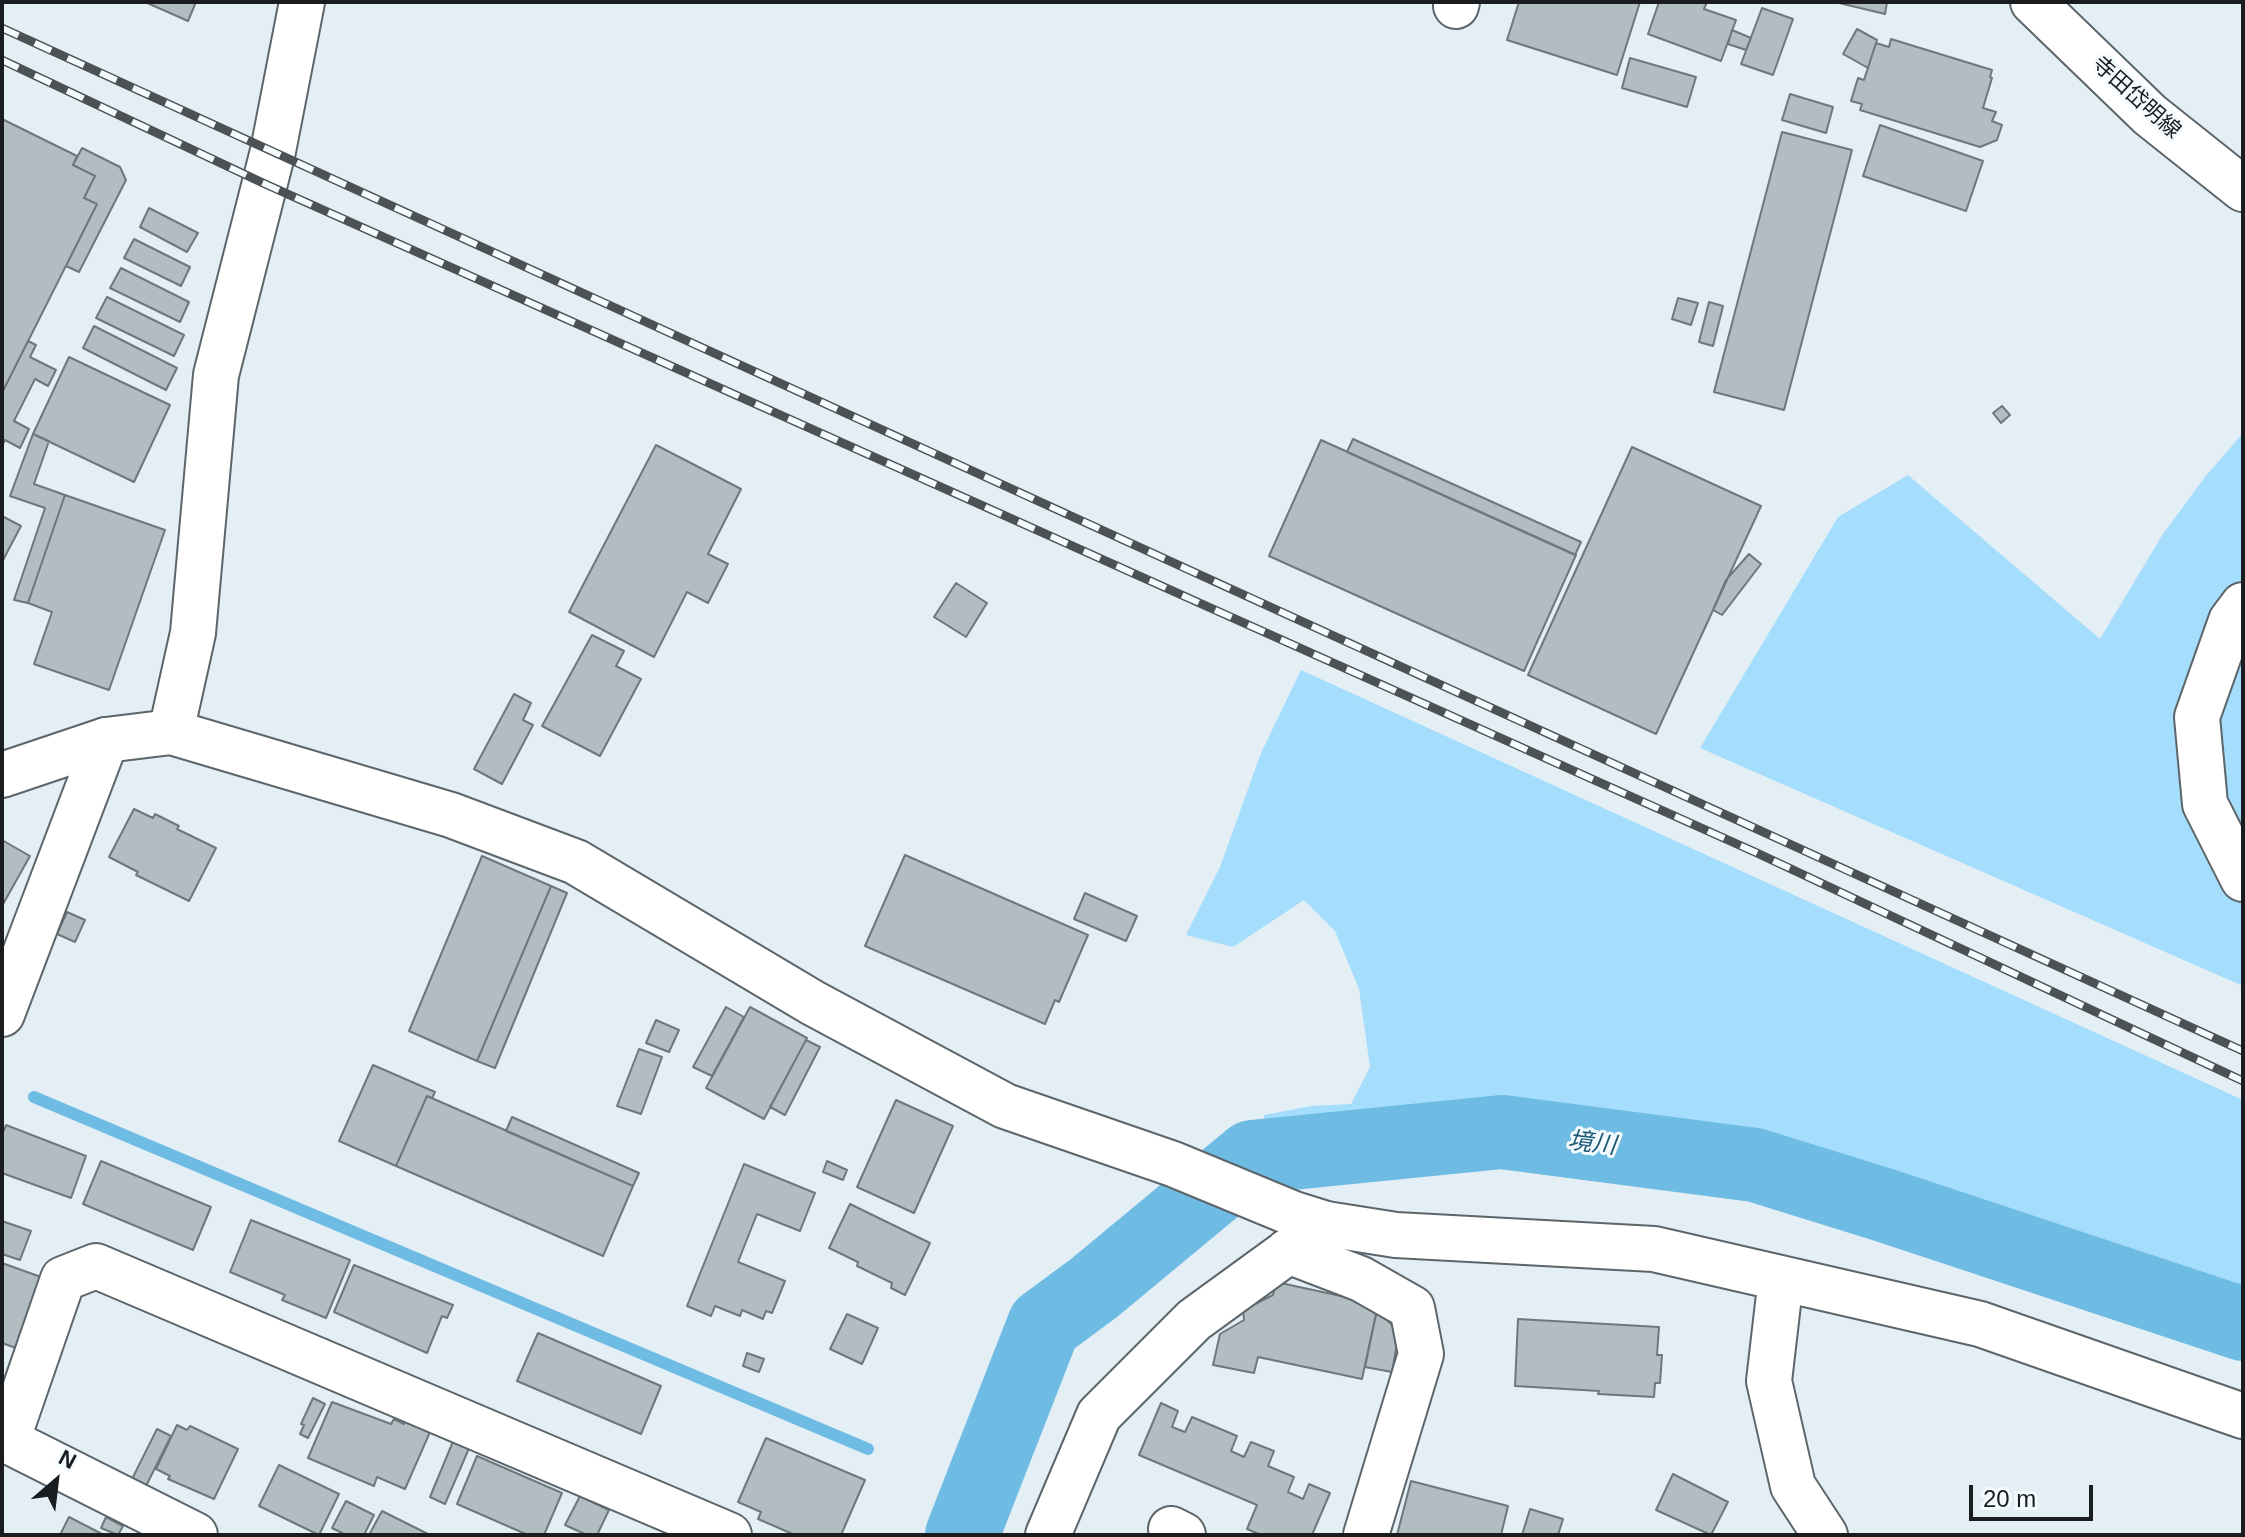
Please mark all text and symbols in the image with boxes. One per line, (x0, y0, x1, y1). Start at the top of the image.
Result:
street label: 寺田岱明線 (2086, 51, 2186, 145)
water label: 境川 (1566, 1127, 1618, 1161)
north arrow (16, 1441, 96, 1521)
text: N (55, 1445, 80, 1474)
scale bar (1973, 1469, 2097, 1519)
text: 20 m (1983, 1485, 2036, 1512)

